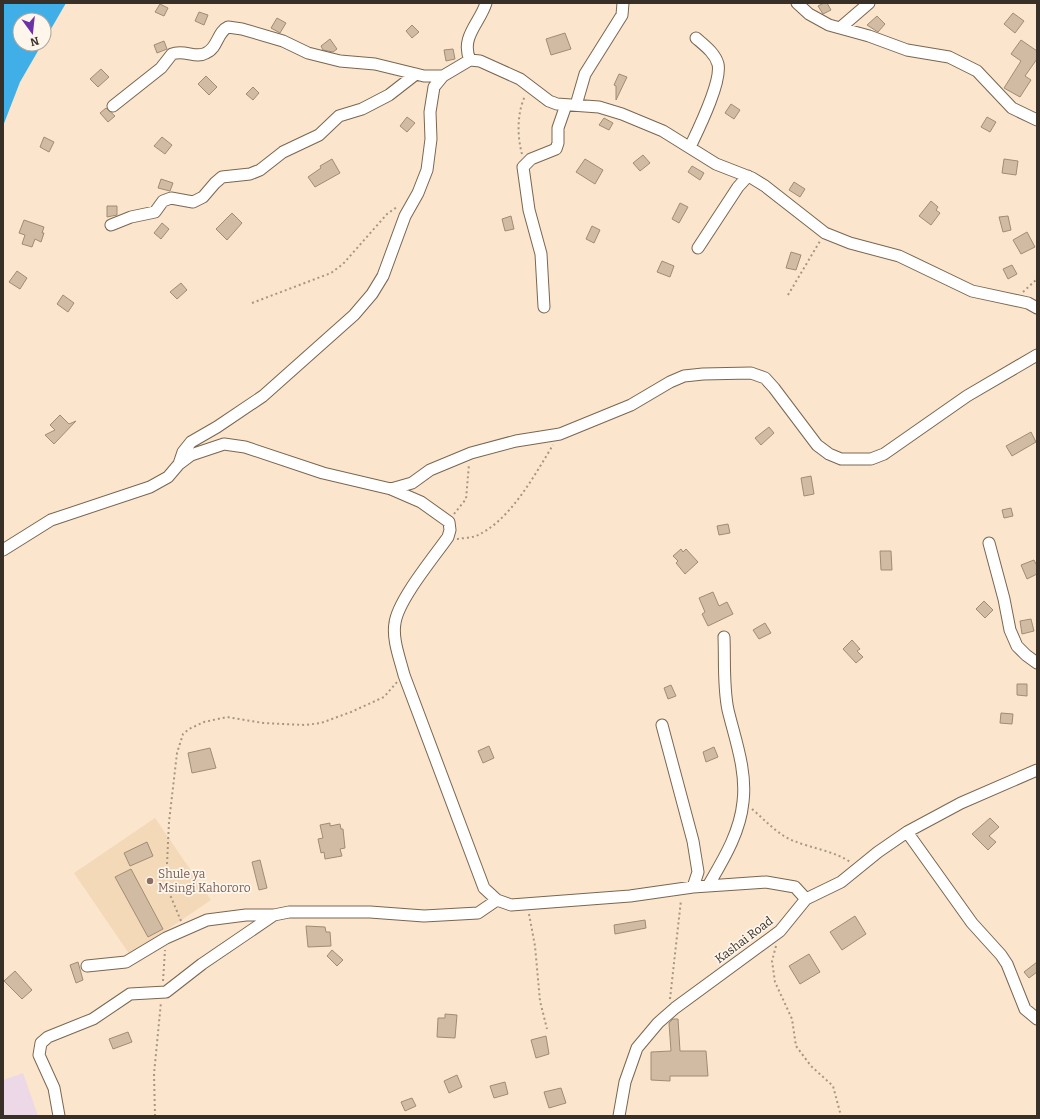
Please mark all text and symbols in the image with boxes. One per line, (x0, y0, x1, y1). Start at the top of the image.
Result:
north arrow (12, 12, 52, 52)
text: N (28, 34, 40, 49)
place label: Shule ya Msingi Kahororo (158, 867, 251, 895)
marker: Shule ya Msingi Kahororo (145, 876, 155, 886)
street label: Kashai Road (712, 914, 776, 966)

